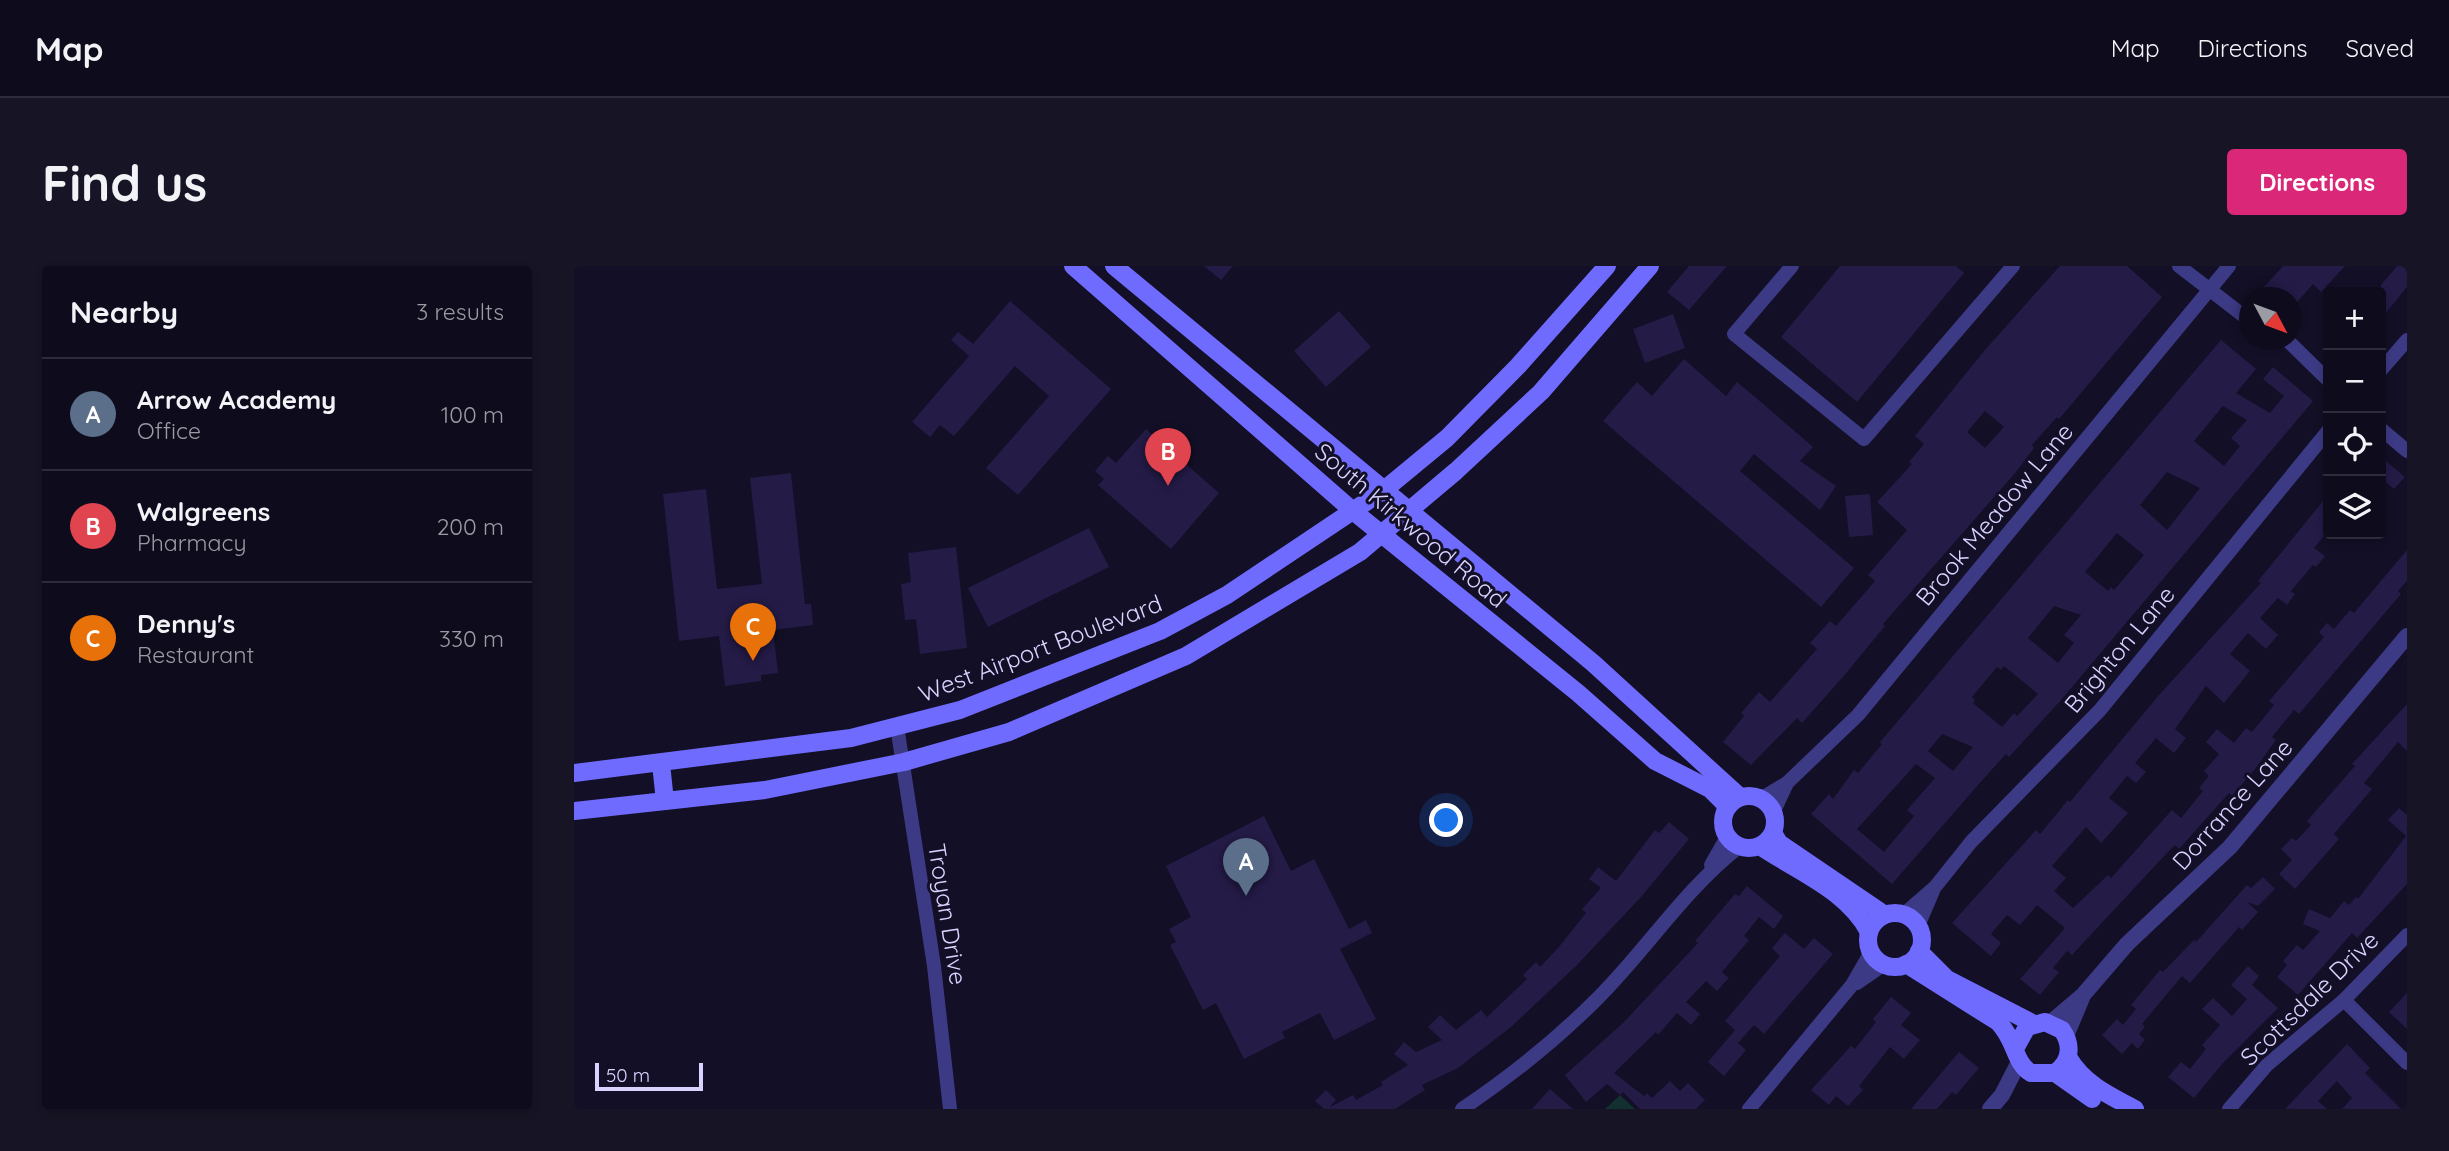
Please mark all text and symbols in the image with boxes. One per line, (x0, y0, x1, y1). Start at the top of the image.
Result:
text: Map (35, 28, 103, 69)
text: Map (2111, 33, 2160, 63)
text: Directions (2198, 33, 2308, 63)
text: Saved (2346, 33, 2414, 63)
button: Directions (2227, 149, 2407, 215)
text: Find us (42, 152, 207, 213)
north arrow (2239, 287, 2302, 350)
map controls (2323, 287, 2386, 539)
button: + (2323, 287, 2386, 350)
text: Nearby (70, 293, 178, 331)
text: 3 results (416, 297, 504, 326)
button: − (2323, 350, 2386, 413)
text: Arrow Academy (137, 383, 336, 416)
text: A (86, 400, 100, 429)
text: 100 m (441, 400, 504, 429)
button: locate (2323, 413, 2386, 476)
text: Office (137, 416, 201, 445)
street label: Brook Meadow Lane (1909, 417, 2079, 611)
pin: B (1145, 428, 1191, 486)
street label: South Kirkwood Road (1309, 436, 1513, 614)
button: layers (2323, 476, 2386, 539)
text: Walgreens (137, 495, 270, 528)
text: B (85, 512, 101, 541)
text: 200 m (437, 512, 504, 541)
text: Pharmacy (137, 528, 246, 557)
street label: Brighton Lane (2057, 579, 2181, 719)
street label: West Airport Boulevard (914, 588, 1166, 708)
pin: C (730, 603, 776, 661)
text: Denny's (137, 607, 235, 640)
text: C (86, 624, 100, 653)
text: 330 m (439, 624, 504, 653)
text: Restaurant (137, 640, 254, 669)
street label: Dorrance Lane (2165, 732, 2299, 876)
your location (1429, 803, 1463, 837)
pin: A (1223, 838, 1269, 896)
street label: Troyan Drive (922, 841, 974, 987)
street label: Scottsdale Drive (2234, 924, 2384, 1072)
scale bar (595, 1060, 704, 1092)
text: 50 m (606, 1063, 650, 1087)

